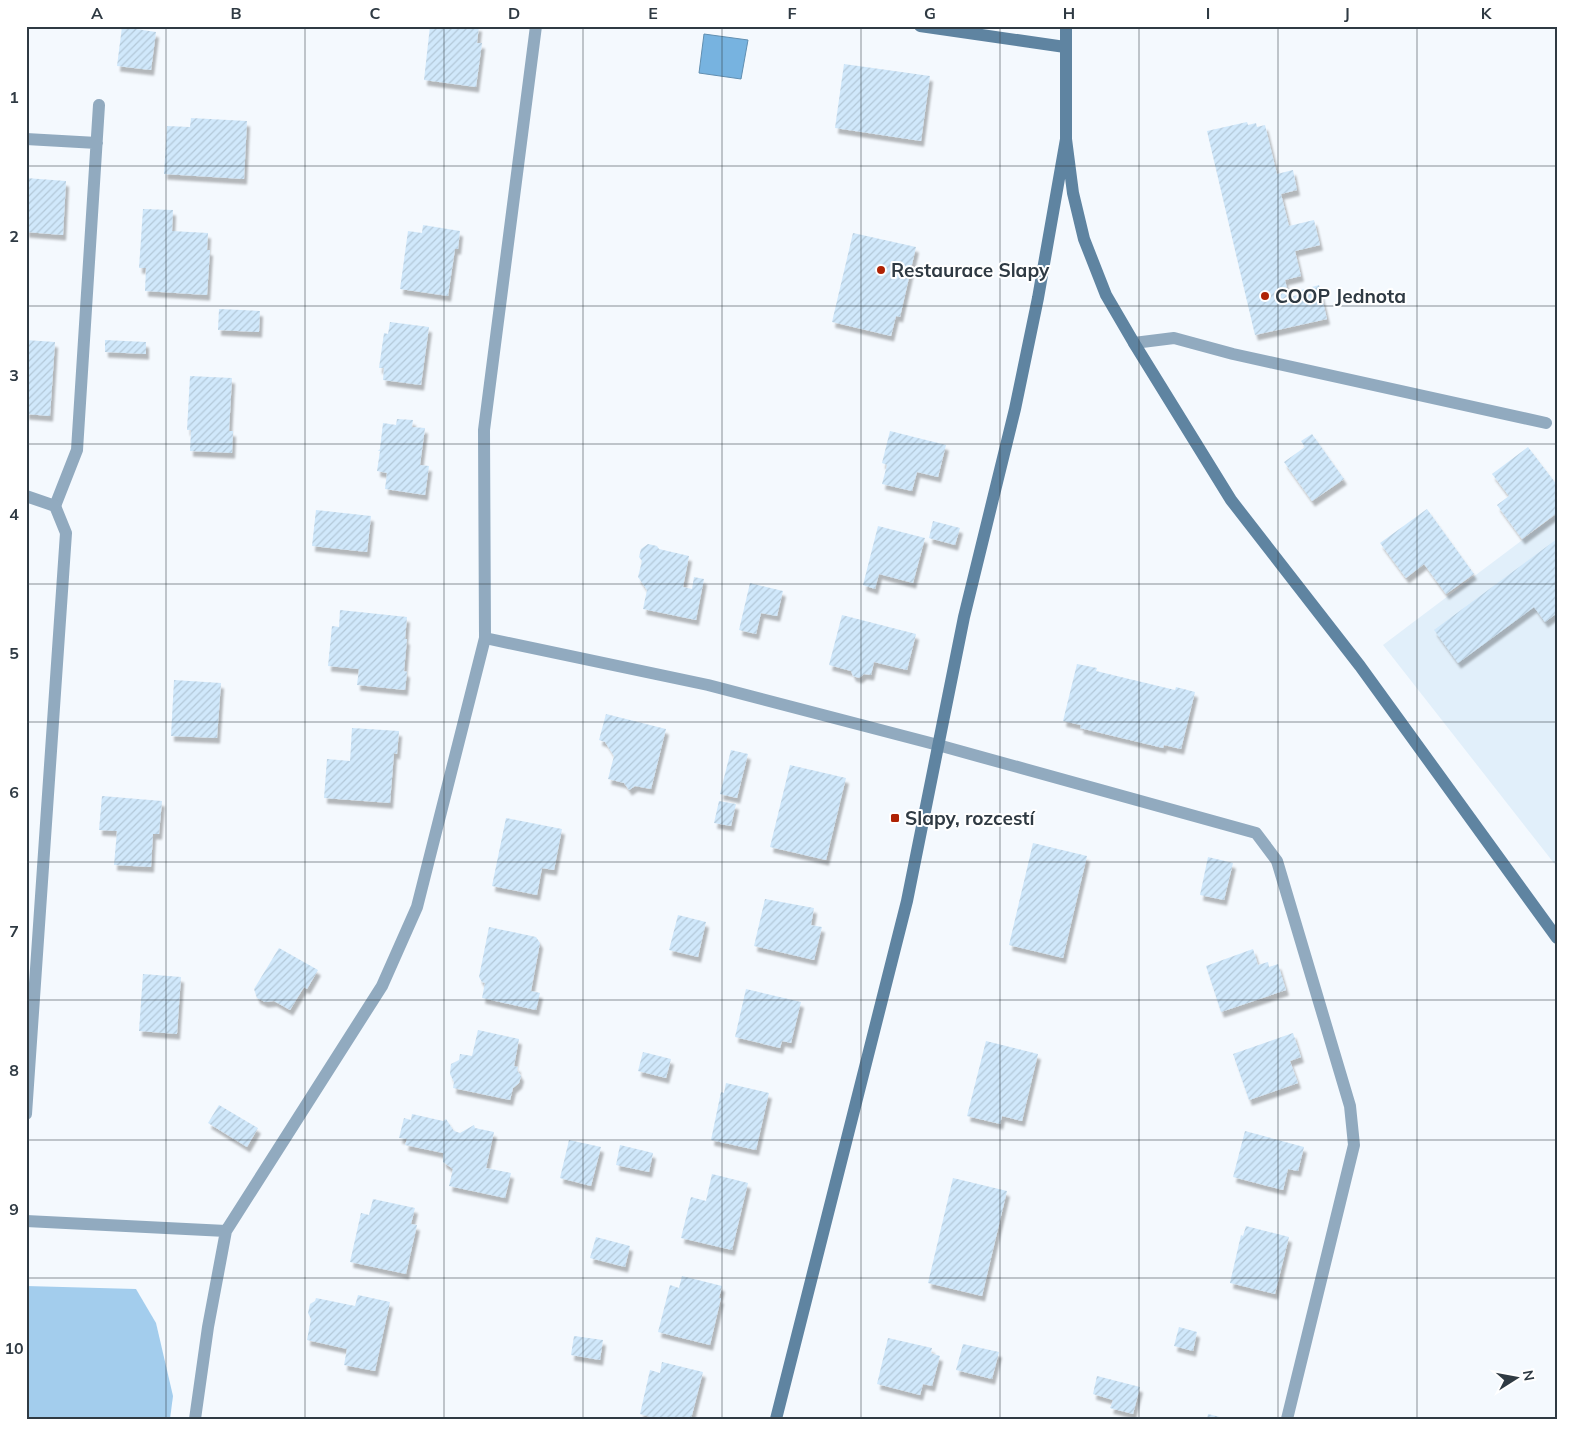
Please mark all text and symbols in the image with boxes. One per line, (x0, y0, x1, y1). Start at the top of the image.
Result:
text: A (91, 3, 103, 23)
text: B (230, 3, 242, 23)
text: C (370, 3, 381, 23)
text: D (508, 3, 520, 23)
text: E (648, 3, 658, 23)
text: F (787, 3, 797, 23)
text: G (924, 3, 936, 23)
text: H (1063, 3, 1075, 23)
text: I (1206, 3, 1210, 23)
text: J (1344, 3, 1350, 23)
text: K (1481, 3, 1493, 23)
text: 1 (9, 87, 19, 107)
text: 2 (9, 226, 19, 246)
place label: Restaurace Slapy (891, 258, 1050, 282)
marker: Restaurace Slapy (875, 264, 887, 276)
place label: COOP Jednota (1275, 284, 1406, 308)
marker: COOP Jednota (1259, 290, 1271, 302)
text: 3 (9, 365, 19, 385)
text: 4 (9, 504, 19, 524)
text: 5 (9, 643, 19, 663)
text: 6 (9, 782, 19, 802)
place label: Slapy, rozcestí (905, 806, 1036, 830)
marker: Slapy, rozcestí (889, 812, 901, 824)
text: 7 (9, 921, 19, 941)
text: 8 (9, 1060, 19, 1080)
text: 9 (9, 1199, 19, 1219)
text: 10 (4, 1338, 24, 1358)
north arrow (1490, 1352, 1540, 1402)
text: N (1519, 1369, 1539, 1382)

